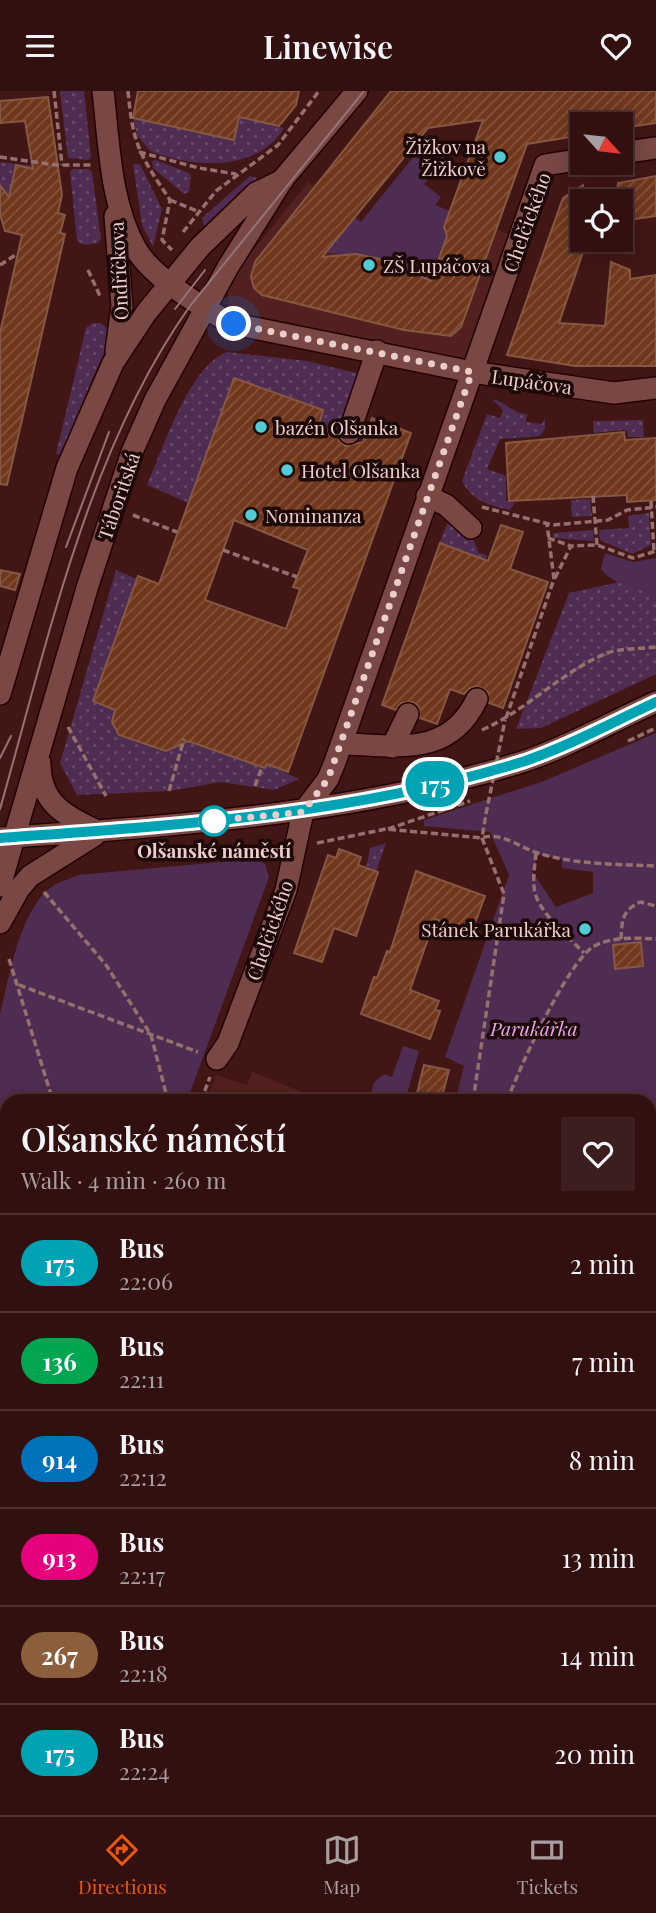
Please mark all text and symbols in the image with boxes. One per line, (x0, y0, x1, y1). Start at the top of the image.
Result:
text: Linewise (263, 24, 393, 67)
icon: menu (21, 27, 59, 65)
icon: heart (597, 27, 635, 65)
north arrow (570, 112, 634, 175)
map controls (570, 112, 633, 252)
place label: Žižkov na Žižkově (406, 133, 487, 181)
marker: Žižkov na Žižkově (492, 149, 508, 165)
street label: Chelčického (496, 169, 556, 275)
button: locate (570, 189, 633, 252)
street label: Ondříčkova (102, 221, 134, 321)
place label: ZŠ Lupáčova (383, 252, 491, 278)
marker: ZŠ Lupáčova (361, 257, 377, 273)
your location (216, 306, 251, 341)
street label: Lupáčova (490, 362, 574, 400)
place label: bazén Olšanka (275, 414, 399, 440)
marker: bazén Olšanka (253, 419, 269, 435)
street label: Táboritská (91, 448, 145, 543)
place label: Hotel Olšanka (301, 457, 421, 483)
marker: Hotel Olšanka (279, 462, 295, 478)
place label: Nominanza (265, 502, 362, 528)
marker: Nominanza (243, 507, 259, 523)
line badge: 175 (395, 761, 475, 807)
text: 175 (419, 768, 451, 800)
marker: Olšanské náměstí (199, 806, 229, 836)
place label: Olšanské náměstí (137, 837, 291, 863)
street label: Chelčického (240, 876, 298, 984)
place label: Stánek Parukářka (421, 916, 572, 942)
marker: Stánek Parukářka (577, 921, 593, 937)
park label: Parukářka (489, 1015, 578, 1041)
text: Olšanské náměstí (21, 1116, 286, 1160)
button: heart (561, 1117, 635, 1191)
text: Walk · 4 min · 260 m (21, 1164, 226, 1195)
text: Bus (119, 1230, 164, 1265)
text: 2 min (570, 1246, 635, 1281)
text: 175 (44, 1247, 75, 1279)
text: 22:06 (119, 1265, 173, 1296)
text: Bus (119, 1328, 164, 1363)
text: 7 min (572, 1344, 635, 1379)
text: 136 (42, 1345, 77, 1377)
text: 22:11 (119, 1363, 164, 1394)
text: Bus (119, 1426, 164, 1461)
text: 8 min (569, 1442, 635, 1477)
text: 914 (42, 1443, 77, 1475)
text: 22:12 (119, 1461, 167, 1492)
text: Bus (119, 1524, 164, 1559)
text: 13 min (561, 1540, 635, 1575)
text: 913 (42, 1541, 77, 1573)
text: 22:17 (119, 1559, 165, 1590)
text: Bus (119, 1622, 164, 1657)
text: 14 min (560, 1638, 635, 1673)
text: 267 (41, 1639, 78, 1671)
text: 22:18 (119, 1657, 168, 1688)
text: Bus (119, 1720, 164, 1755)
text: 20 min (554, 1736, 635, 1771)
text: 175 (44, 1737, 75, 1769)
text: 22:24 (119, 1755, 170, 1786)
tab: Directions (78, 1831, 167, 1899)
tab: Map (323, 1831, 361, 1899)
tab: Tickets (517, 1831, 578, 1899)

